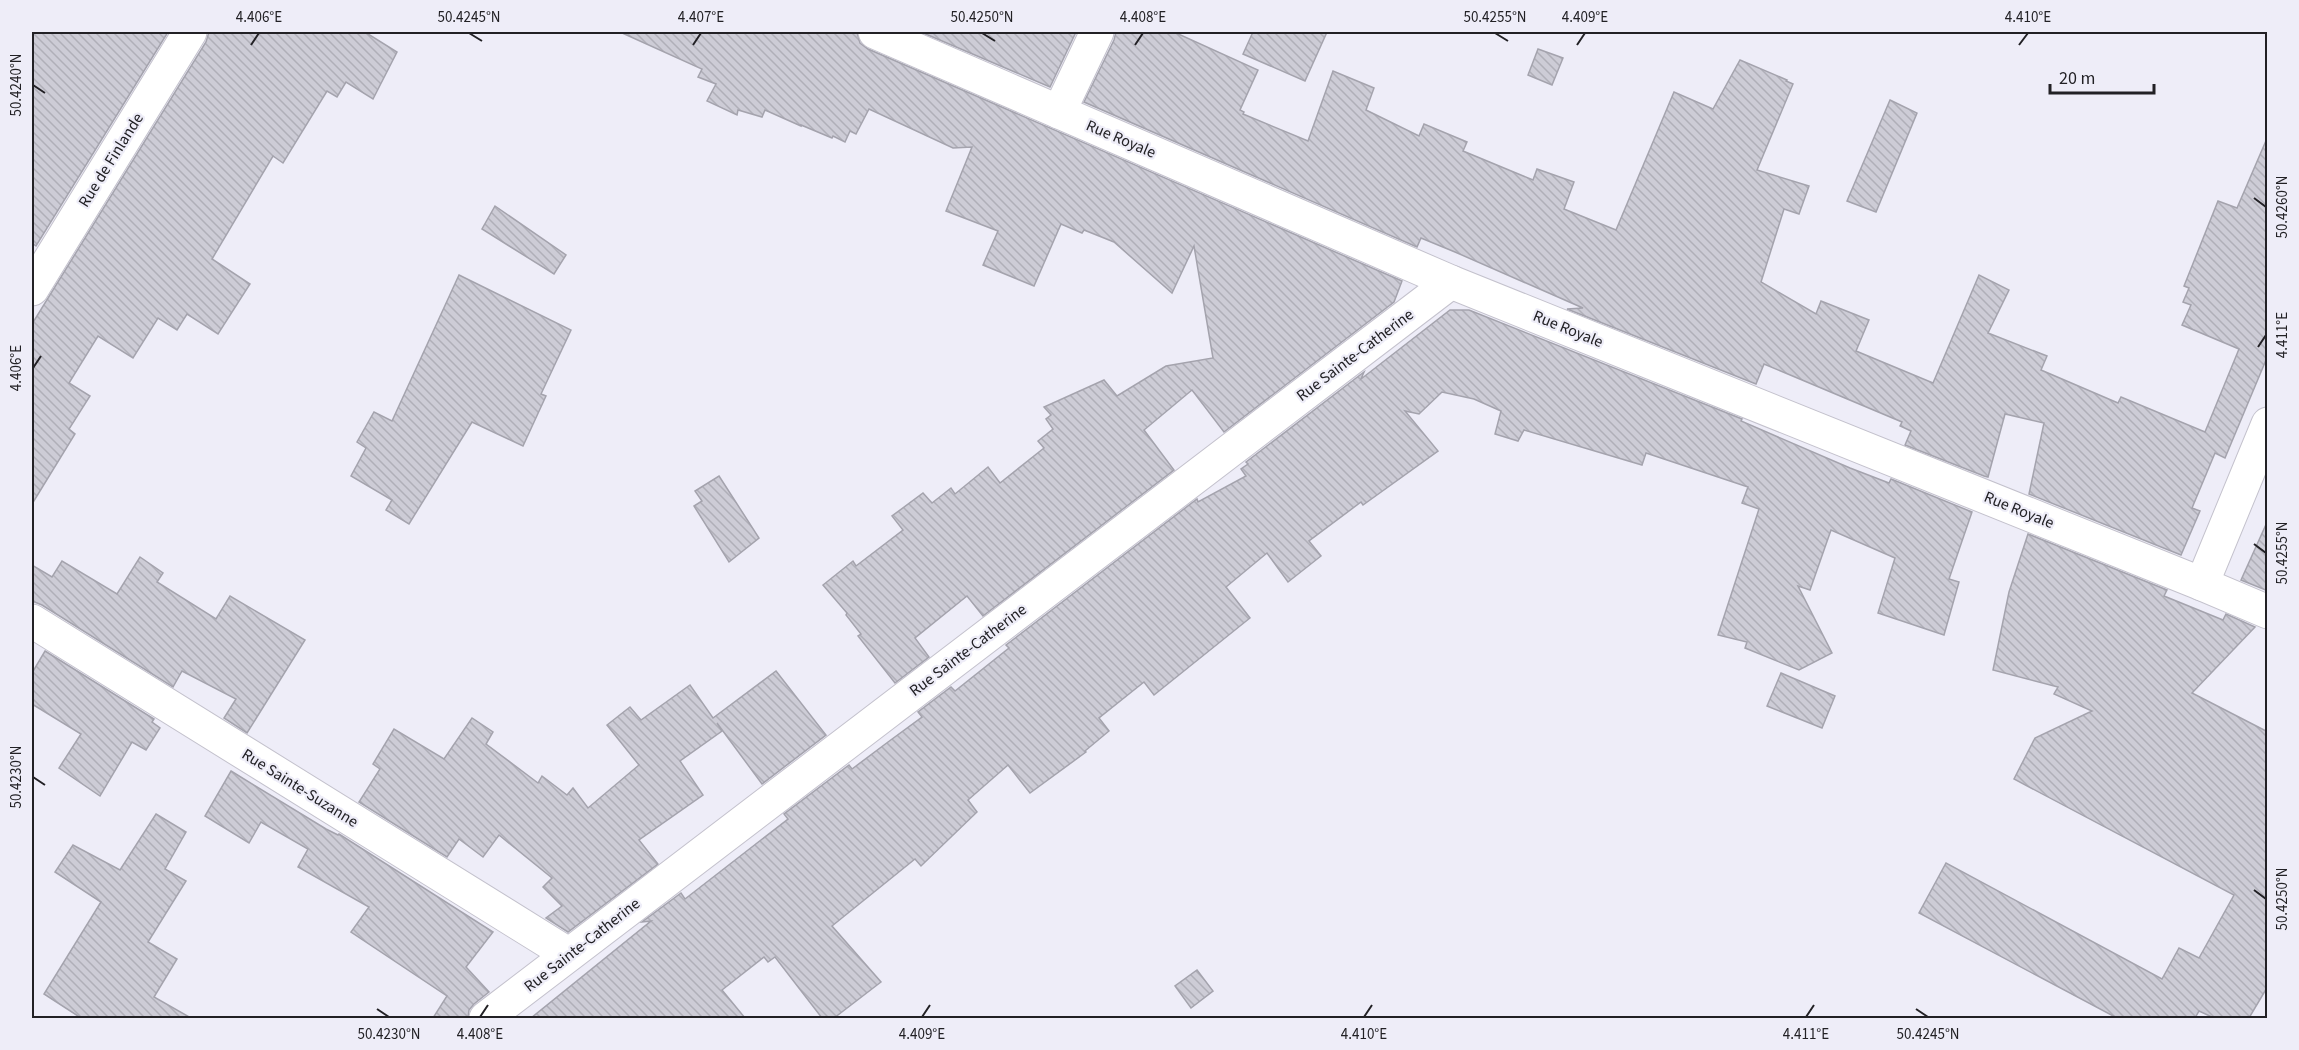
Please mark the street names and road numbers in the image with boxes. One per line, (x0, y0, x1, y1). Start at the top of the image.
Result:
street label: Rue de Finlande (73, 109, 149, 211)
street label: Rue Royale (1083, 114, 1159, 164)
street label: Rue Sainte-Catherine (1292, 304, 1418, 406)
street label: Rue Royale (1530, 305, 1606, 353)
street label: Rue Royale (1981, 486, 2057, 534)
street label: Rue Sainte-Catherine (905, 599, 1031, 701)
street label: Rue Sainte-Suzanne (238, 743, 362, 833)
street label: Rue Sainte-Catherine (519, 893, 645, 997)

